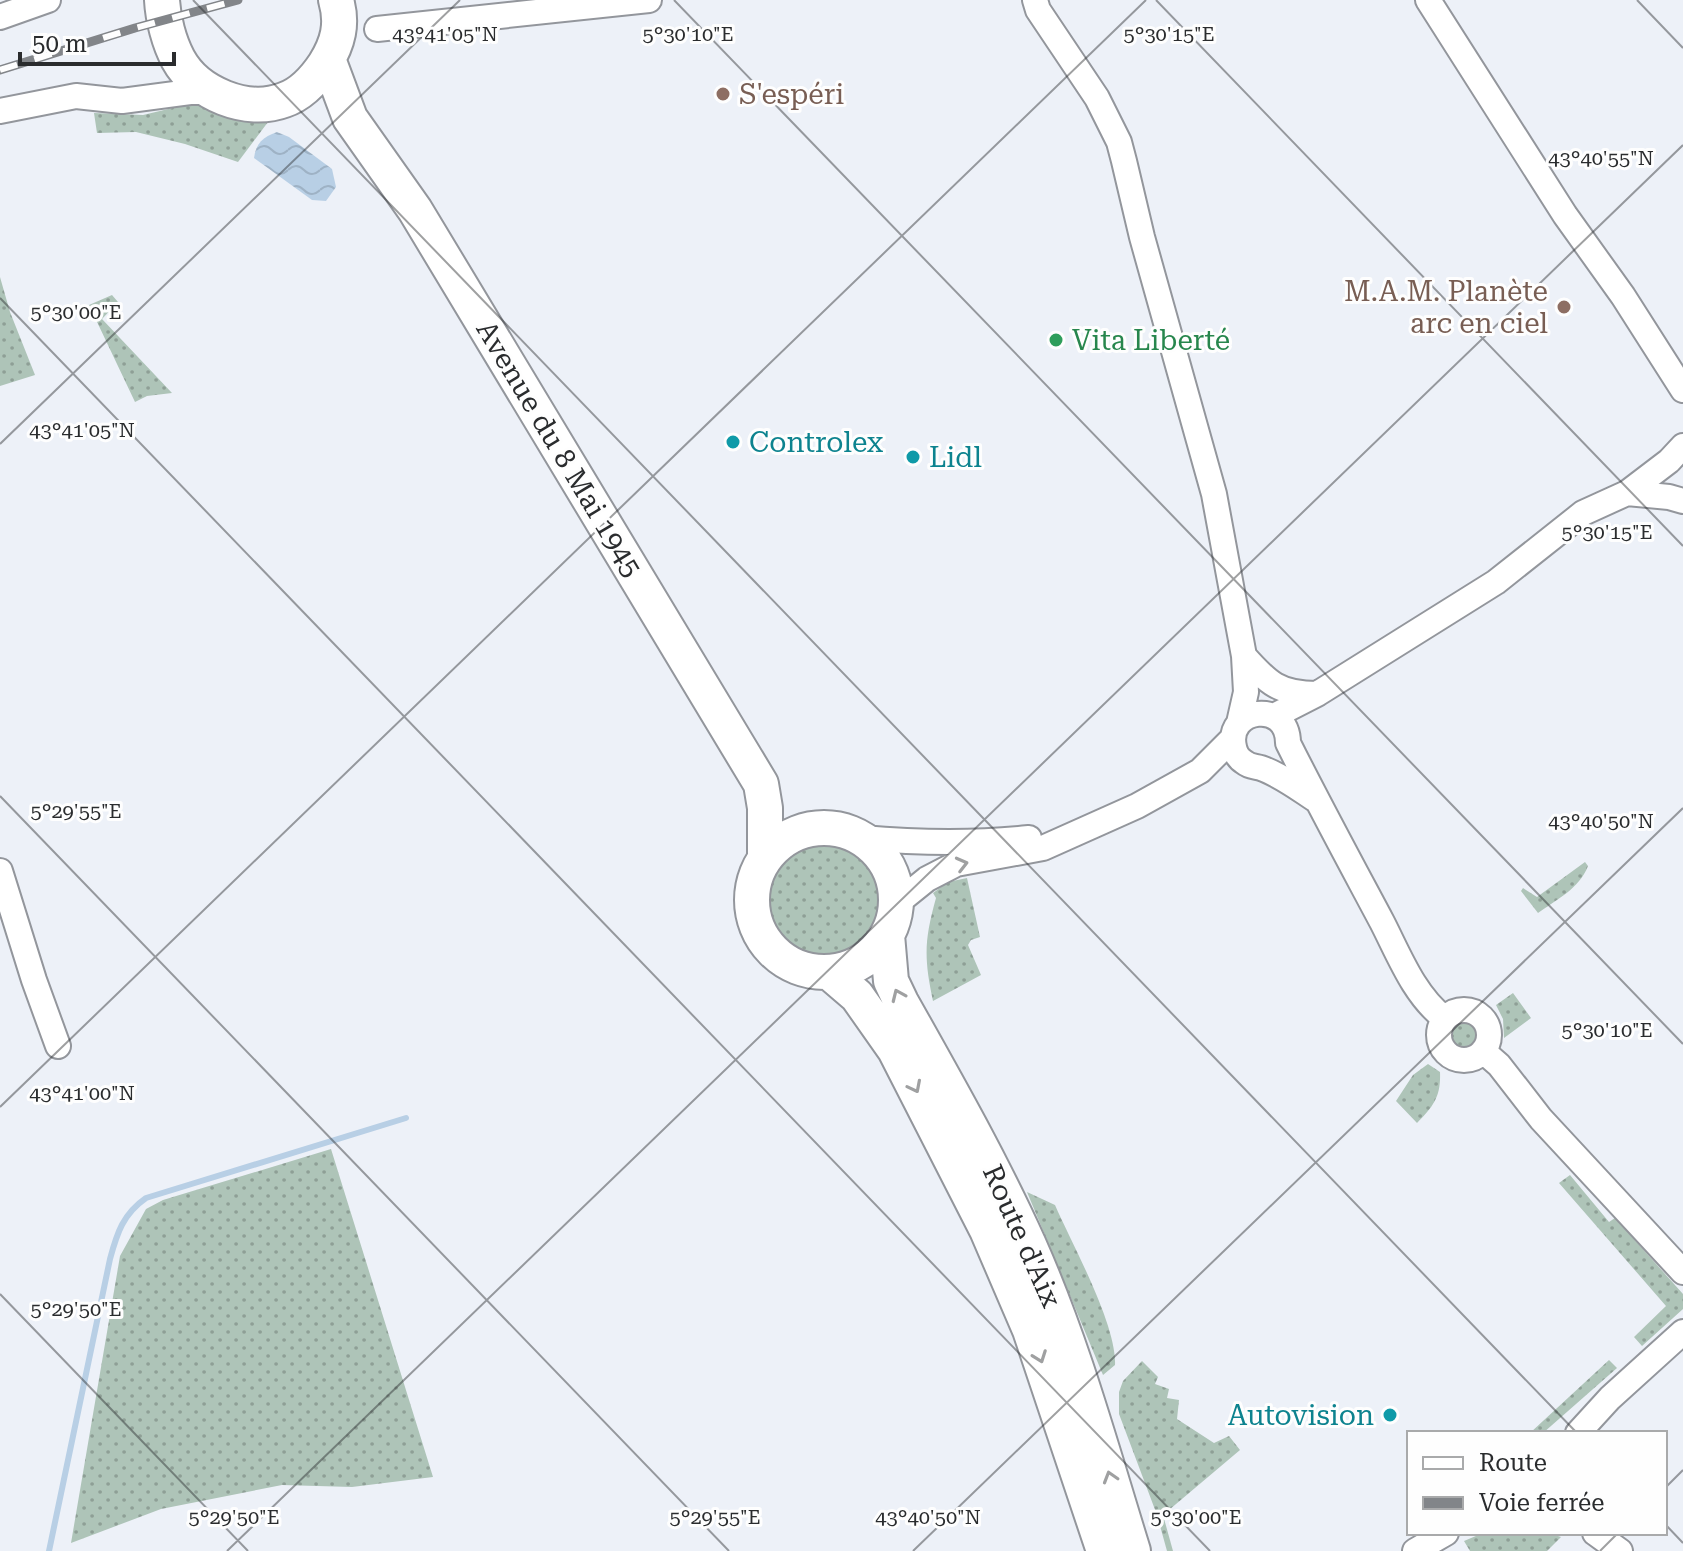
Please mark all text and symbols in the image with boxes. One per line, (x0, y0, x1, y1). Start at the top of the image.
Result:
scale bar (20, 16, 174, 66)
text: 43°41'05"N (392, 22, 498, 46)
text: 5°30'10"E (643, 22, 733, 46)
text: 5°30'15"E (1124, 22, 1214, 46)
text: 50 m (32, 30, 87, 58)
place label: S'espéri (739, 78, 844, 111)
marker: S'espéri (714, 85, 732, 103)
text: 43°40'55"N (1548, 146, 1654, 170)
place label: M.A.M. Planète arc en ciel (1344, 275, 1548, 340)
marker: M.A.M. Planète arc en ciel (1555, 298, 1573, 316)
text: 5°30'00"E (31, 300, 121, 324)
street label: Avenue du 8 Mai 1945 (469, 315, 649, 583)
place label: Vita Liberté (1072, 324, 1230, 357)
marker: Vita Liberté (1047, 331, 1065, 349)
text: 43°41'05"N (29, 418, 135, 442)
place label: Controlex (749, 426, 883, 459)
marker: Controlex (724, 433, 742, 451)
place label: Lidl (929, 441, 982, 474)
marker: Lidl (904, 448, 922, 466)
text: 5°30'15"E (1562, 520, 1652, 544)
text: 5°29'55"E (31, 799, 121, 823)
text: 43°40'50"N (1548, 809, 1654, 833)
one-way arrow (954, 857, 968, 874)
one-way arrow (892, 989, 908, 1003)
text: 5°30'10"E (1562, 1018, 1652, 1042)
one-way arrow (905, 1079, 920, 1094)
text: 43°41'00"N (29, 1081, 135, 1105)
street label: Route d'Aix (976, 1160, 1068, 1312)
text: 5°29'50"E (31, 1297, 121, 1321)
one-way arrow (1030, 1349, 1046, 1363)
place label: Autovision (1228, 1399, 1374, 1432)
marker: Autovision (1381, 1406, 1399, 1424)
legend (1407, 1431, 1667, 1535)
text: Route (1479, 1449, 1547, 1477)
one-way arrow (1103, 1470, 1119, 1484)
text: Voie ferrée (1479, 1489, 1605, 1517)
text: 5°29'50"E (189, 1505, 279, 1529)
text: 5°29'55"E (670, 1505, 760, 1529)
text: 43°40'50"N (875, 1505, 981, 1529)
text: 5°30'00"E (1151, 1505, 1241, 1529)

